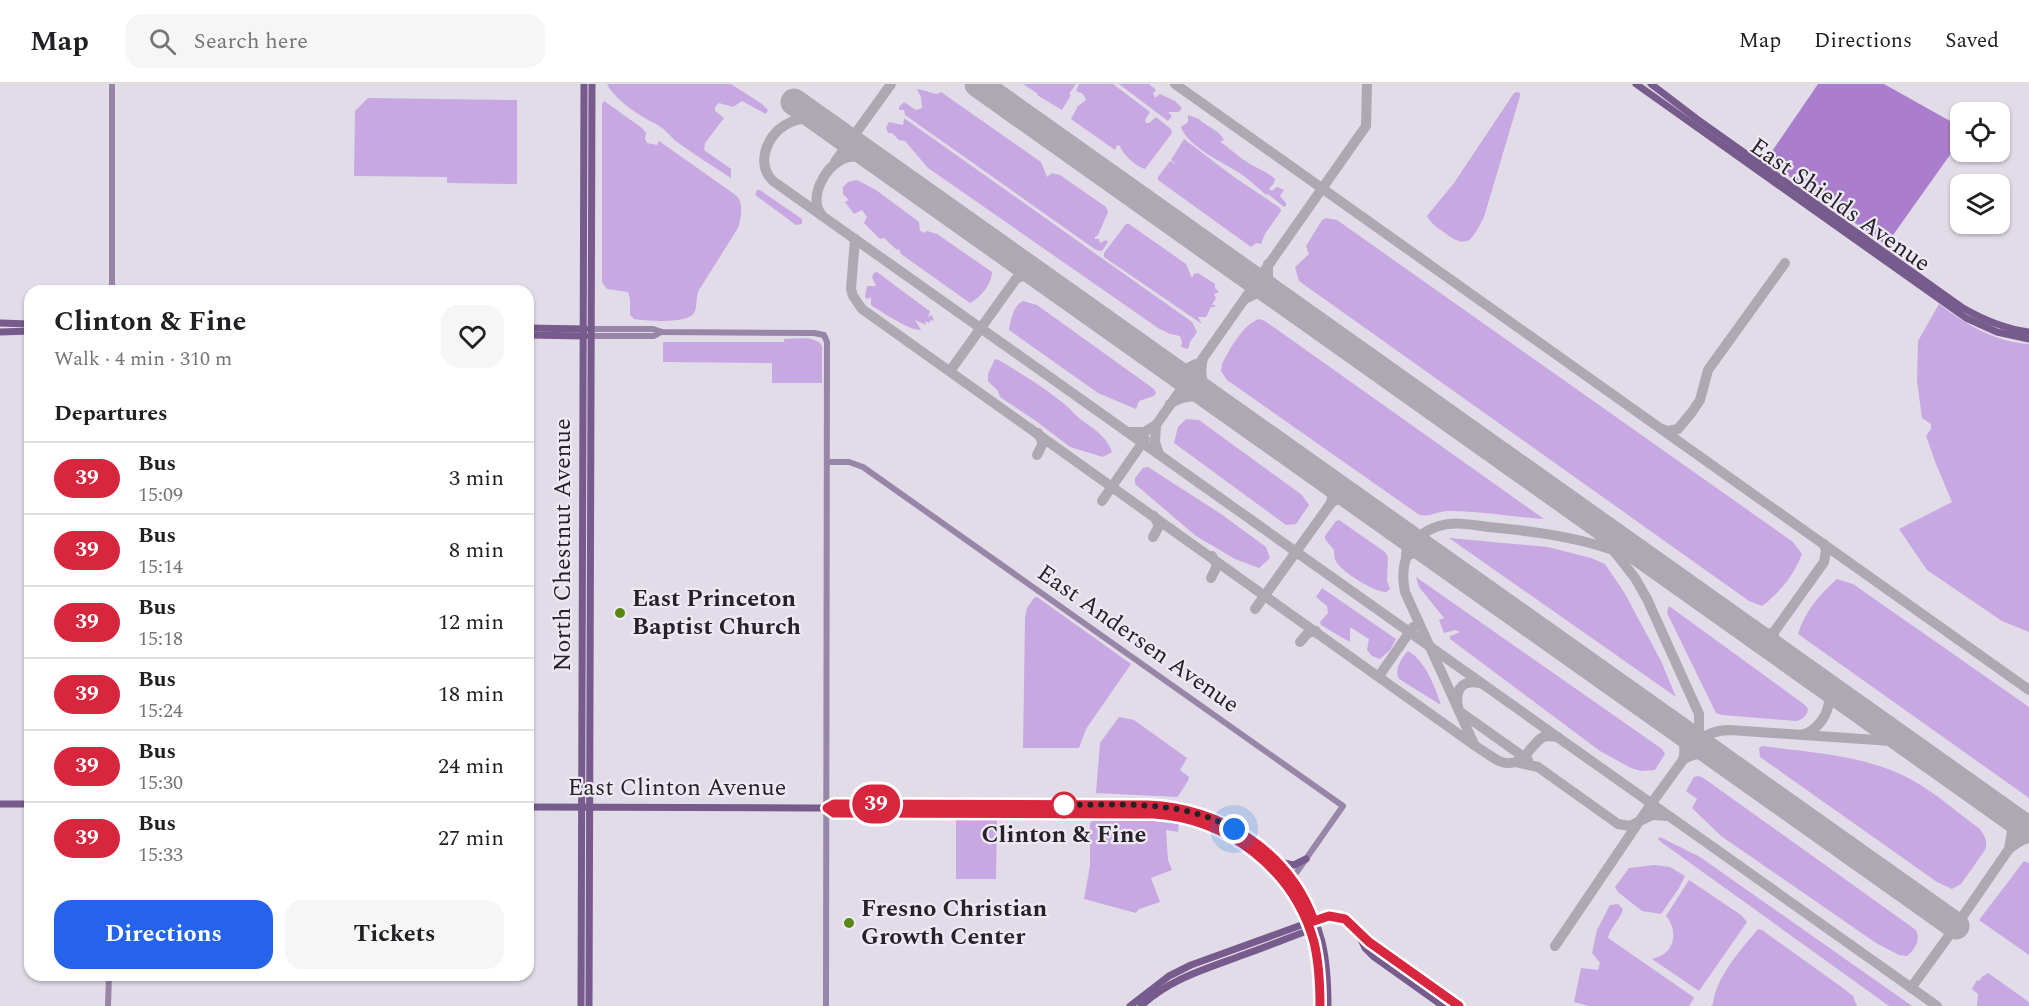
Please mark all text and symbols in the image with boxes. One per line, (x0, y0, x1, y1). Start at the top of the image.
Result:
search box (125, 14, 545, 68)
text: Map (30, 20, 89, 63)
icon: search (146, 25, 179, 58)
text: Search here (194, 25, 308, 58)
text: Map (1739, 25, 1781, 57)
text: Directions (1814, 25, 1912, 57)
text: Saved (1945, 25, 1999, 57)
map controls (1950, 102, 2010, 234)
button: locate (1950, 102, 2010, 162)
street label: East Shields Avenue (1742, 129, 1938, 281)
button: layers (1950, 174, 2010, 234)
text: Clinton & Fine (54, 300, 246, 343)
button: heart (441, 305, 504, 368)
text: Walk · 4 min · 310 m (54, 344, 232, 374)
text: Departures (54, 397, 168, 430)
street label: North Chestnut Avenue (545, 418, 581, 672)
text: Bus (138, 447, 176, 480)
text: 39 (75, 462, 99, 494)
text: 3 min (449, 462, 504, 495)
text: 15:09 (138, 480, 183, 510)
text: Bus (138, 519, 176, 552)
text: 39 (75, 534, 99, 566)
text: 8 min (449, 534, 504, 567)
text: 15:14 (138, 552, 183, 582)
street label: East Andersen Avenue (1029, 556, 1247, 722)
place label: East Princeton Baptist Church (632, 581, 801, 645)
text: Bus (138, 591, 176, 624)
text: 39 (75, 606, 99, 638)
text: 12 min (438, 606, 504, 639)
marker: East Princeton Baptist Church (613, 606, 627, 620)
text: 15:18 (138, 624, 183, 654)
text: Bus (138, 663, 176, 696)
text: 39 (75, 678, 99, 710)
text: 18 min (438, 678, 504, 711)
text: 15:24 (138, 696, 183, 726)
text: Bus (138, 735, 176, 768)
text: 39 (75, 750, 99, 782)
text: 24 min (438, 750, 504, 783)
text: 15:30 (138, 768, 183, 798)
street label: East Clinton Avenue (568, 770, 786, 806)
line badge: 39 (849, 784, 903, 824)
text: 39 (864, 788, 888, 820)
marker: Clinton & Fine (1051, 792, 1077, 818)
text: Bus (138, 807, 176, 840)
your location (1219, 814, 1249, 844)
place label: Clinton & Fine (982, 817, 1146, 853)
text: 39 (75, 822, 99, 854)
text: 27 min (438, 822, 504, 855)
text: 15:33 (138, 840, 183, 870)
place label: Fresno Christian Growth Center (861, 891, 1048, 955)
button: Directions (54, 900, 273, 969)
button: Tickets (285, 900, 504, 969)
marker: Fresno Christian Growth Center (842, 916, 856, 930)

